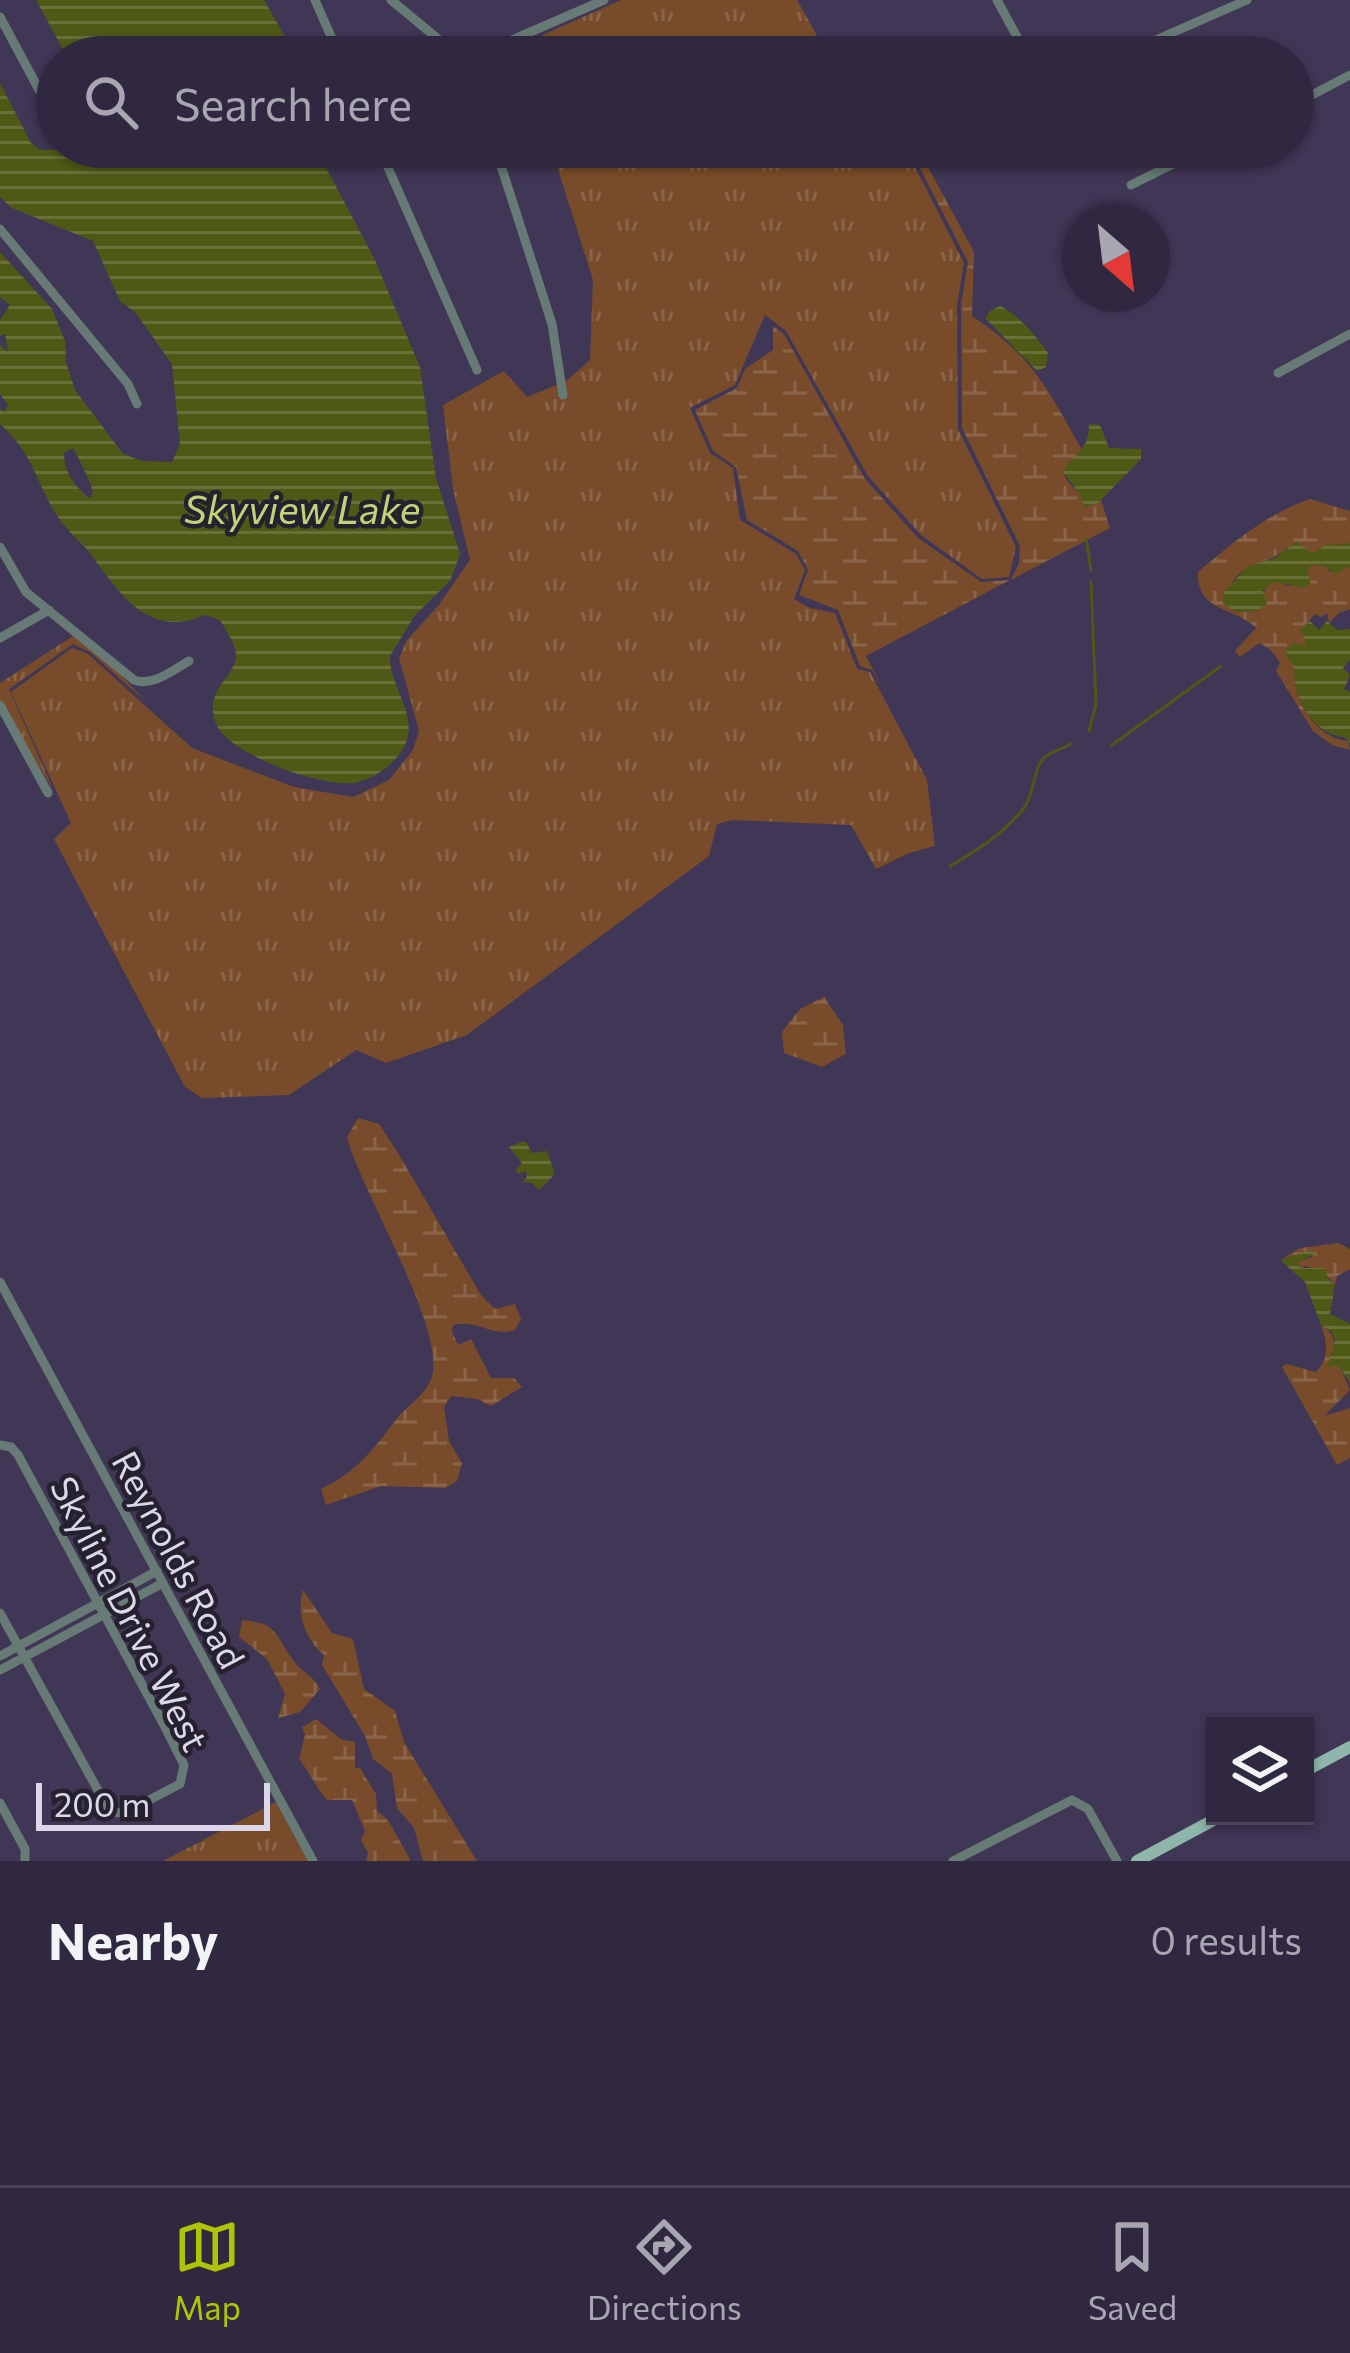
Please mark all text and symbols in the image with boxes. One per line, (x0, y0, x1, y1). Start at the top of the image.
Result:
search box (36, 36, 1314, 168)
icon: search (78, 69, 144, 135)
text: Search here (174, 75, 412, 130)
north arrow (1062, 204, 1170, 312)
water label: Skyview Lake (184, 484, 420, 532)
street label: Reynolds Road (104, 1443, 256, 1675)
street label: Skyline Drive West (43, 1468, 219, 1758)
map controls (1206, 1717, 1314, 1825)
button: layers (1206, 1717, 1314, 1825)
scale bar (36, 1777, 270, 1830)
text: 200 m (54, 1783, 150, 1824)
text: Nearby (48, 1908, 218, 1971)
text: 0 results (1150, 1915, 1302, 1963)
tab: Map (173, 2214, 241, 2327)
tab: Directions (587, 2214, 742, 2327)
tab: Saved (1088, 2214, 1177, 2327)

